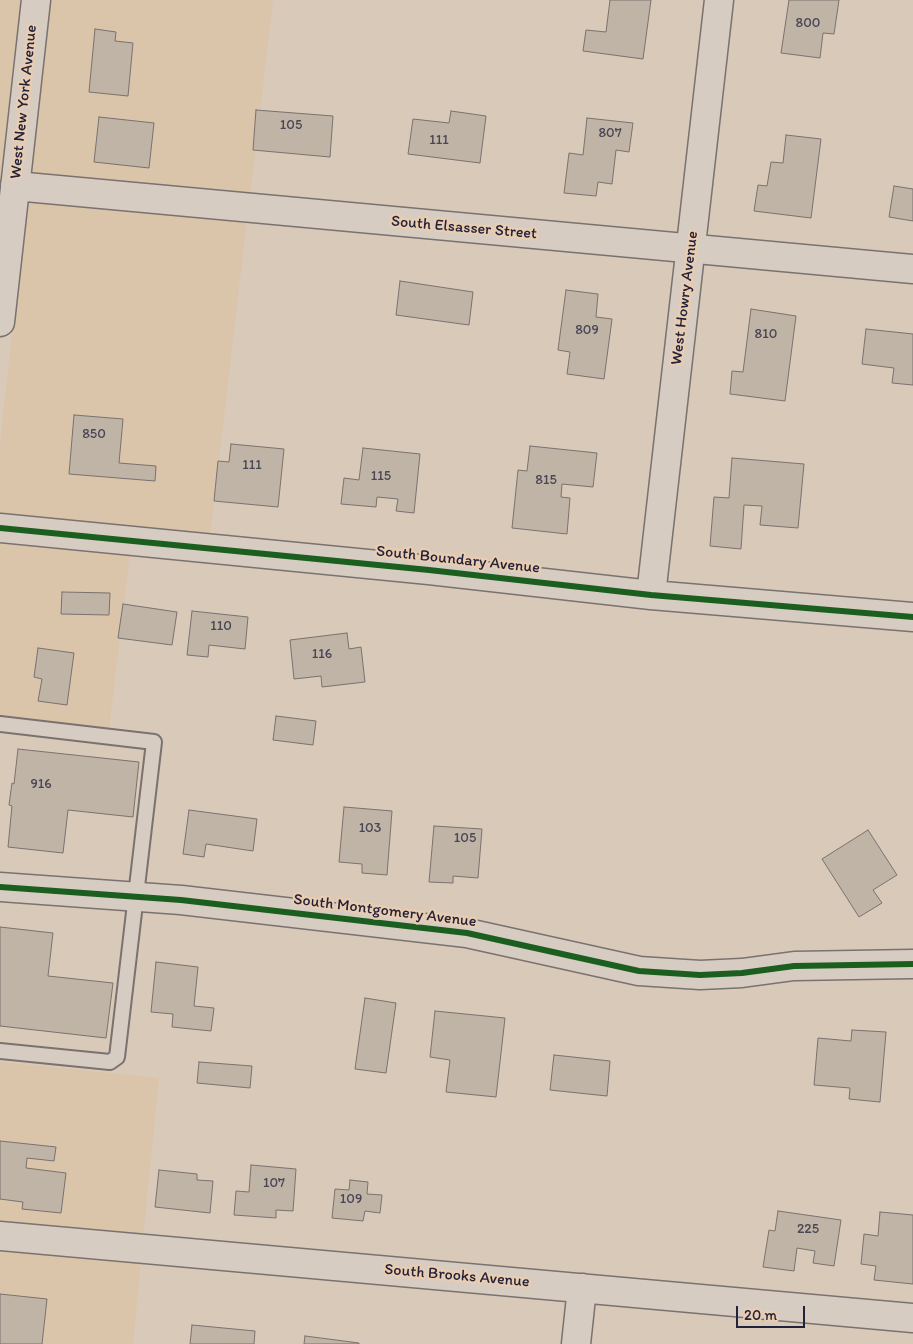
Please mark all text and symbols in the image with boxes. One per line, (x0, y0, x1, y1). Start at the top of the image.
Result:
house number: 800 (796, 15, 820, 31)
street label: West New York Avenue (6, 24, 42, 180)
house number: 105 (280, 117, 302, 133)
house number: 807 (598, 125, 622, 141)
house number: 111 (429, 132, 449, 148)
street label: South Elsasser Street (390, 212, 538, 244)
street label: West Howry Avenue (667, 230, 703, 366)
house number: 809 (575, 322, 599, 338)
house number: 810 (755, 326, 777, 342)
house number: 850 (82, 426, 106, 442)
house number: 111 (242, 457, 262, 473)
house number: 115 (371, 468, 391, 484)
house number: 815 (535, 472, 557, 488)
street label: South Boundary Avenue (375, 542, 541, 578)
house number: 110 (210, 618, 232, 634)
house number: 116 (312, 646, 332, 662)
house number: 916 (30, 776, 52, 792)
house number: 103 (359, 820, 381, 836)
house number: 105 (454, 830, 476, 846)
street label: South Montgomery Avenue (292, 890, 478, 932)
house number: 107 (263, 1175, 285, 1191)
house number: 109 (340, 1191, 362, 1207)
house number: 225 (797, 1221, 819, 1237)
street label: South Brooks Avenue (384, 1260, 530, 1292)
scale bar (738, 1296, 807, 1328)
text: 20 m (744, 1306, 777, 1324)

